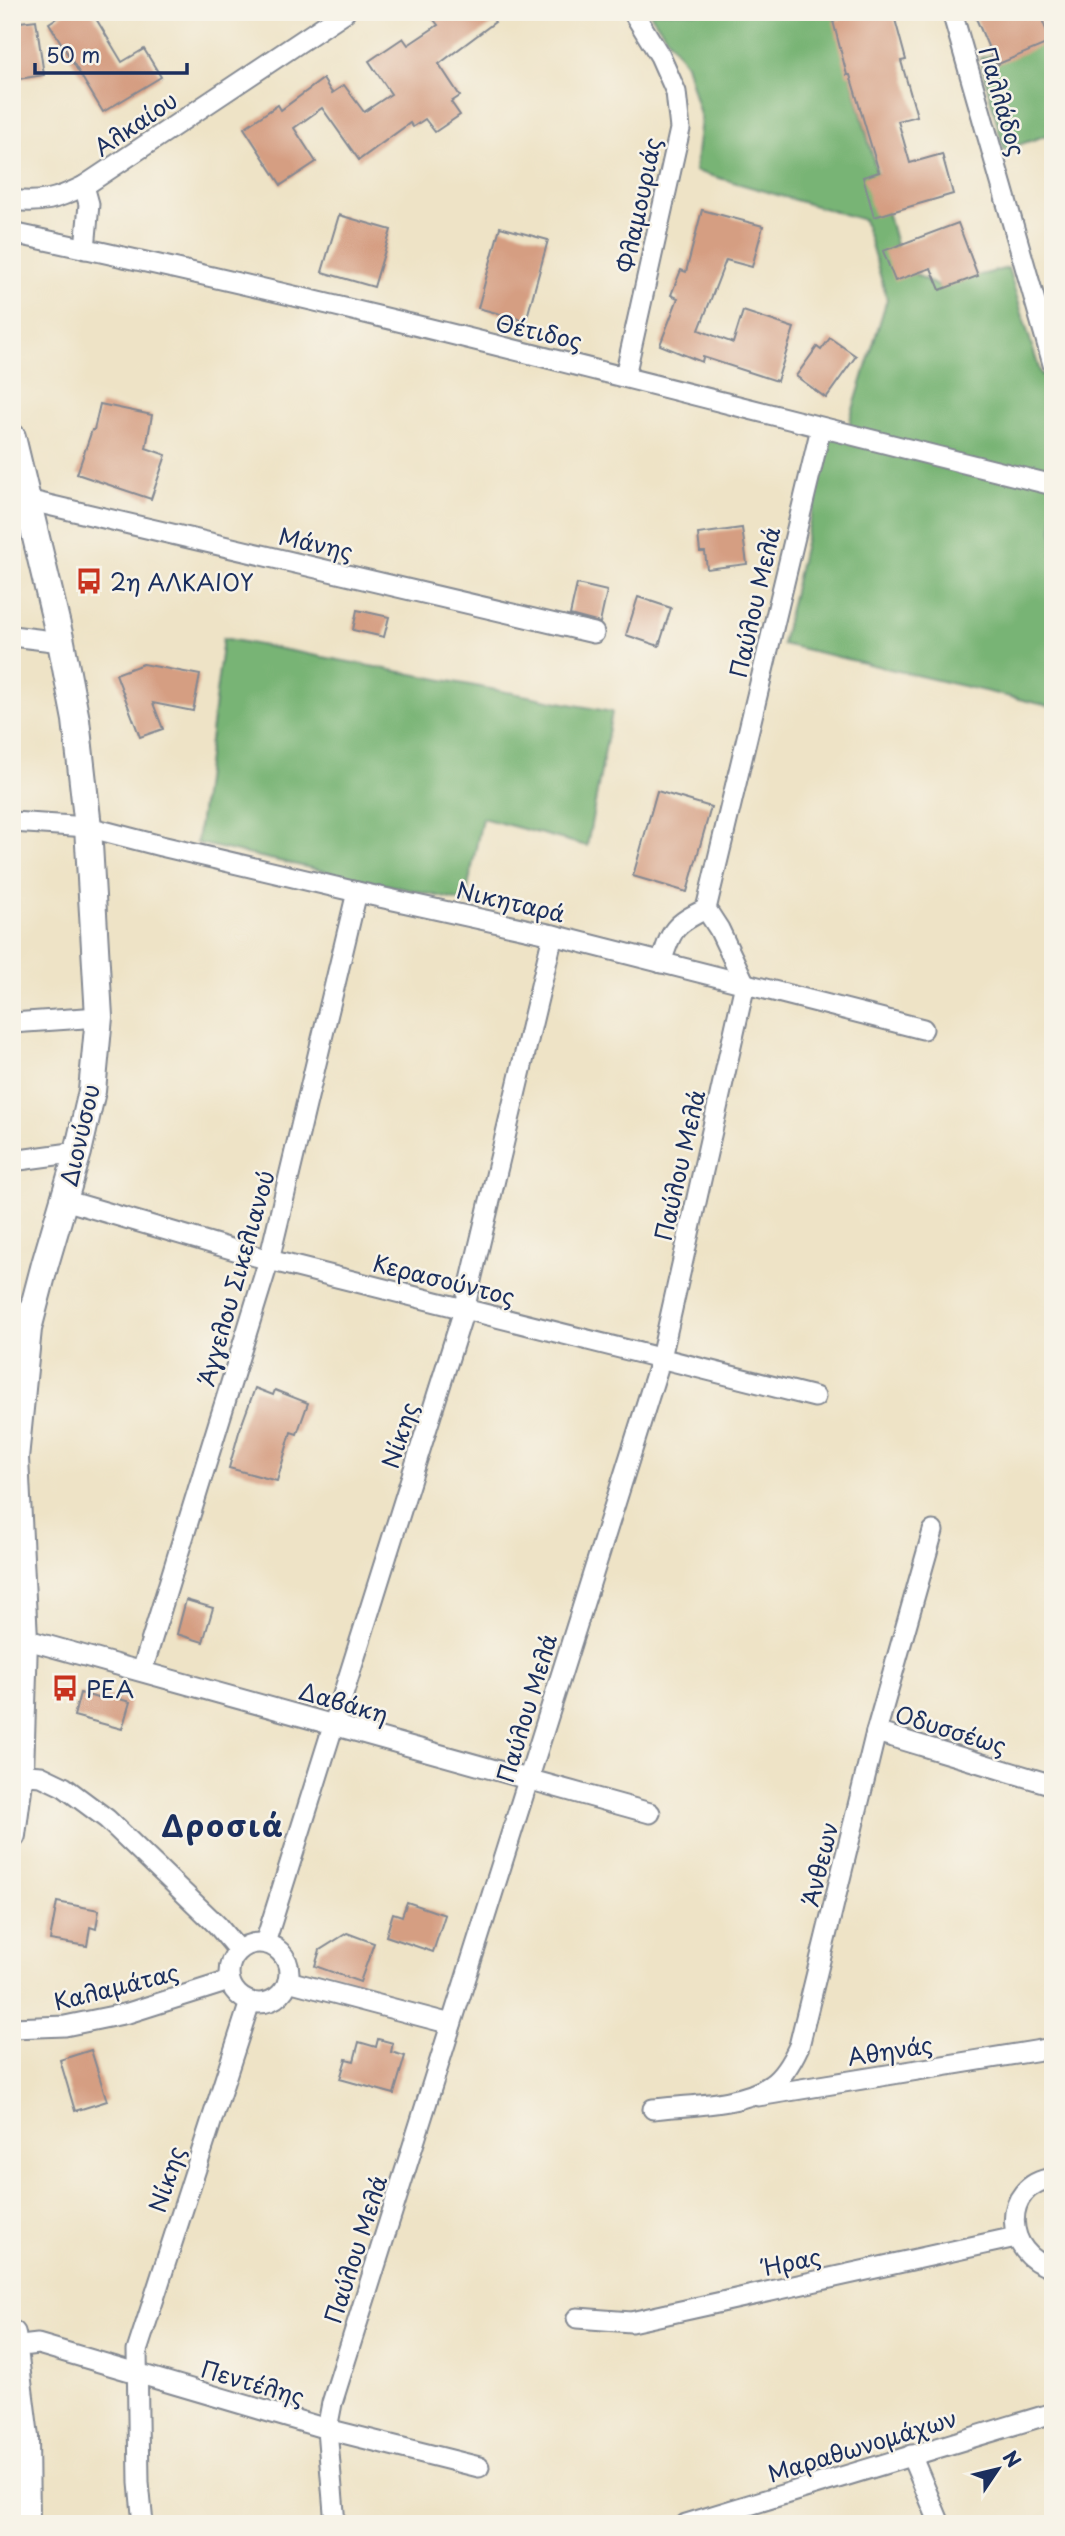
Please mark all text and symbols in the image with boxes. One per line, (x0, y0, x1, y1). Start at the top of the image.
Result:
scale bar (35, 32, 187, 76)
text: 50 m (46, 38, 100, 70)
street label: Παλλάδος (971, 42, 1035, 160)
street label: Αλκαίου (86, 82, 184, 164)
street label: Φλαμουριάς (607, 134, 669, 276)
street label: Θέτιδος (492, 304, 586, 358)
street label: Μάνης (275, 517, 357, 569)
street label: Παύλου Μελά (720, 523, 788, 681)
place label: 2η ΑΛΚΑΙΟΥ (110, 564, 254, 599)
bus stop icon: 2η ΑΛΚΑΙΟΥ (74, 566, 104, 596)
street label: Νικηταρά (453, 872, 569, 930)
street label: Διονύσου (50, 1080, 108, 1190)
street label: Παύλου Μελά (645, 1086, 713, 1244)
street label: Άγγελου Σικελιανού (187, 1166, 283, 1390)
street label: Κερασούντος (369, 1244, 519, 1314)
street label: Νίκης (372, 1397, 426, 1473)
street label: Παύλου Μελά (487, 1629, 565, 1787)
place label: ΡΕΑ (86, 1671, 134, 1706)
bus stop icon: ΡΕΑ (50, 1673, 80, 1703)
street label: Δαβάκη (295, 1673, 393, 1731)
street label: Οδυσσέως (891, 1695, 1011, 1763)
district label: Δροσιά (161, 1802, 285, 1847)
street label: Άνθεων (792, 1818, 846, 1910)
street label: Καλαμάτας (50, 1954, 182, 2018)
street label: Αθηνάς (845, 2026, 935, 2074)
street label: Νίκης (139, 2141, 193, 2217)
street label: Παύλου Μελά (315, 2171, 395, 2327)
street label: Ήρας (757, 2238, 824, 2285)
street label: Πεντέλης (197, 2351, 309, 2413)
street label: Μαραθωνομάχων (763, 2400, 961, 2490)
north arrow (964, 2434, 1034, 2504)
text: N (997, 2444, 1029, 2473)

